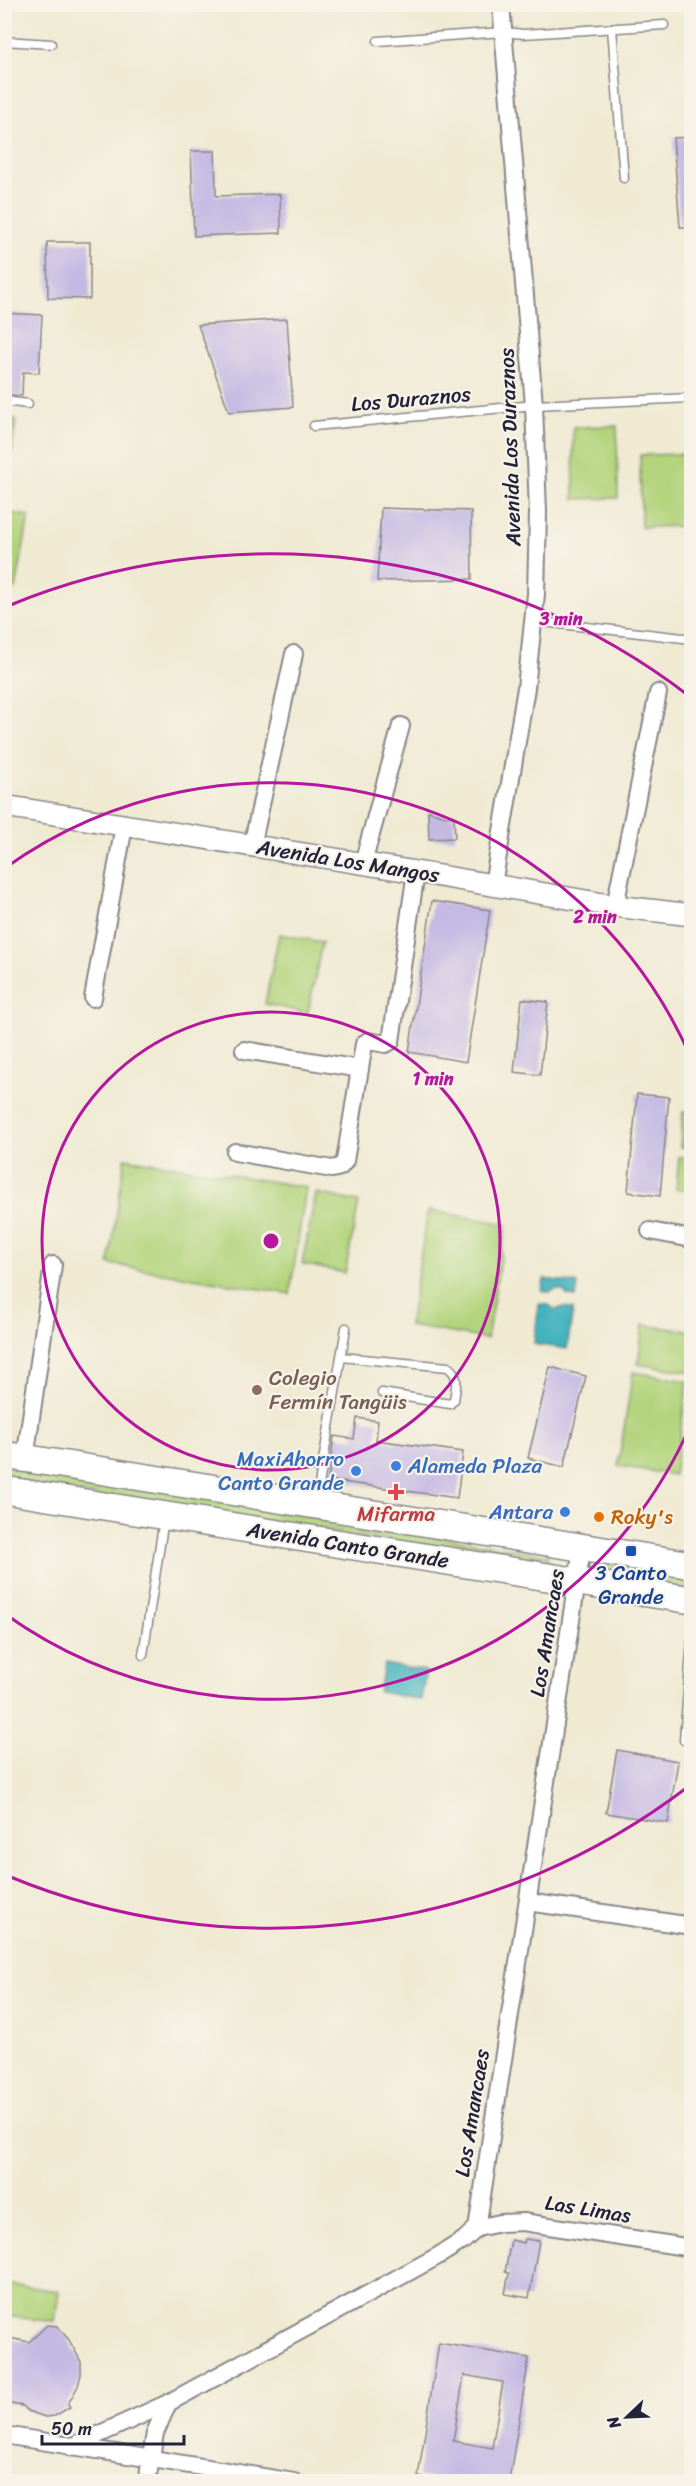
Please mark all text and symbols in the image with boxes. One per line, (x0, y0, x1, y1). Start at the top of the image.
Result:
street label: Avenida Los Duraznos (488, 347, 532, 548)
street label: Los Duraznos (350, 375, 473, 423)
text: 3 min (538, 603, 583, 635)
street label: Avenida Los Mangos (253, 828, 442, 894)
text: 2 min (572, 901, 617, 933)
text: 1 min (413, 1063, 454, 1095)
centre of rings (261, 1231, 281, 1251)
place label: Colegio Fermín Tangüis (269, 1359, 407, 1421)
marker: Colegio Fermín Tangüis (250, 1383, 264, 1397)
place label: MaxiAhorro Canto Grande (218, 1440, 344, 1502)
place label: Alameda Plaza (407, 1447, 543, 1485)
marker: Alameda Plaza (389, 1459, 403, 1473)
marker: MaxiAhorro Canto Grande (349, 1464, 363, 1478)
marker: Mifarma (389, 1485, 403, 1499)
place label: Antara (488, 1493, 553, 1531)
place label: Mifarma (357, 1495, 435, 1533)
place label: Roky's (611, 1498, 673, 1536)
marker: Antara (558, 1505, 572, 1519)
street label: Avenida Canto Grande (243, 1510, 452, 1580)
marker: Roky's (592, 1510, 606, 1524)
marker: 3 Canto Grande (624, 1544, 638, 1558)
place label: 3 Canto Grande (595, 1554, 667, 1616)
street label: Los Amancaes (518, 1566, 576, 1700)
street label: Los Amancaes (443, 2046, 501, 2180)
street label: Las Limas (542, 2183, 634, 2235)
north arrow (597, 2387, 657, 2447)
scale bar (42, 2408, 184, 2446)
text: N (598, 2411, 630, 2434)
text: 50 m (51, 2413, 92, 2445)

